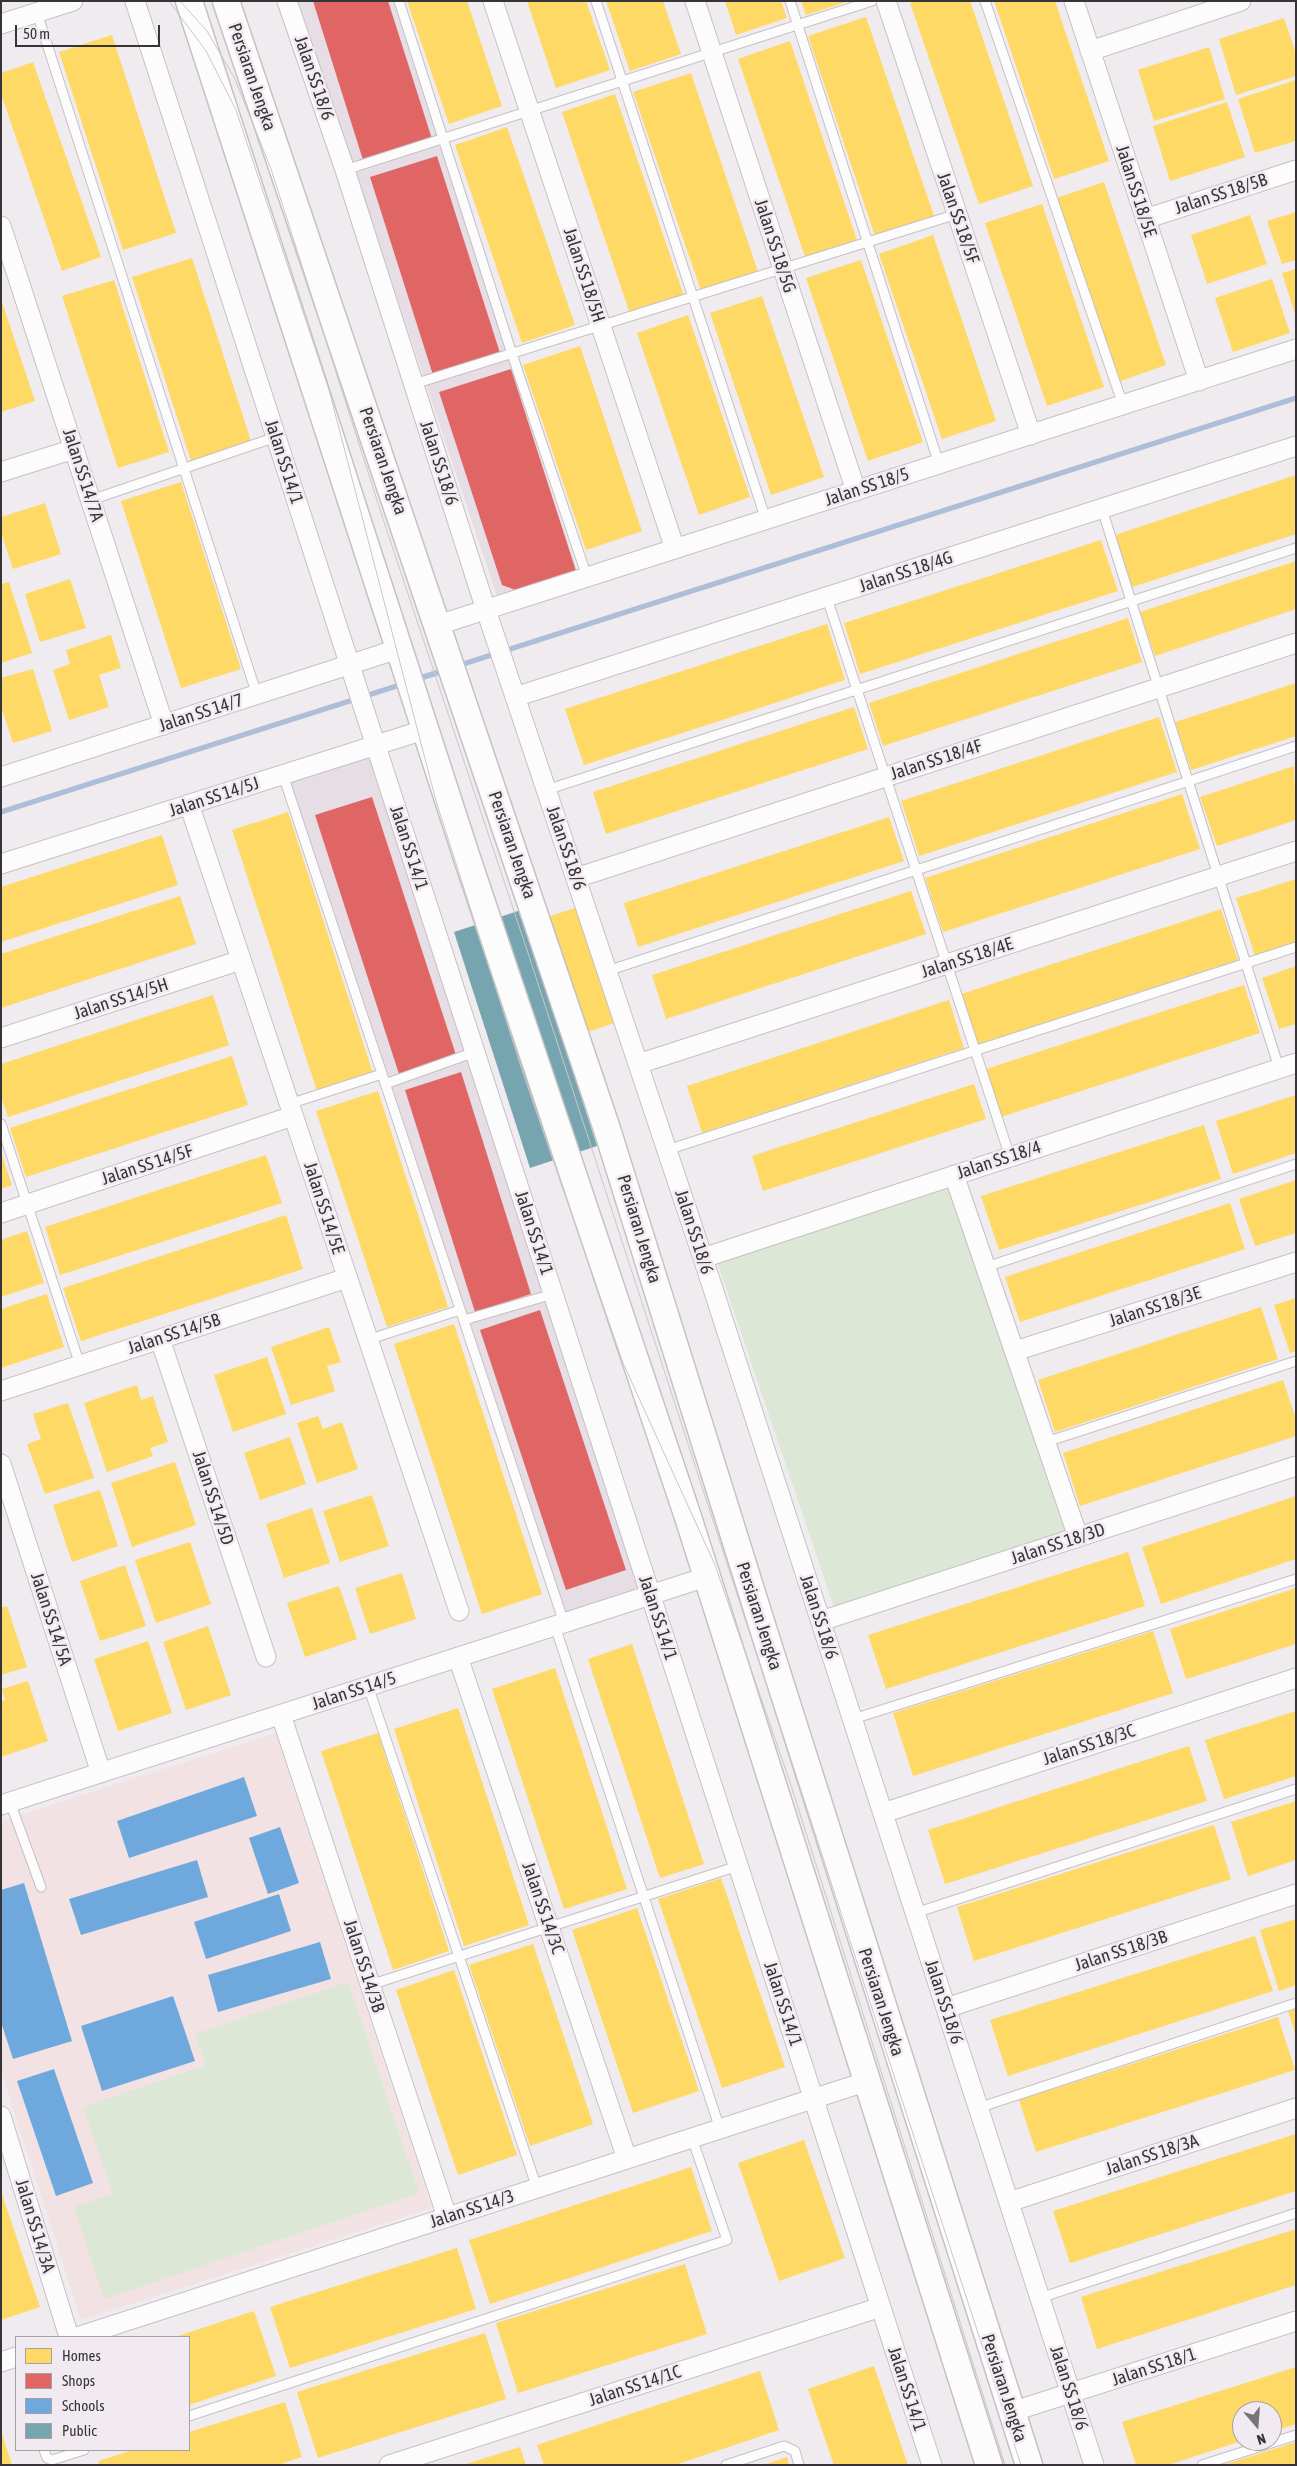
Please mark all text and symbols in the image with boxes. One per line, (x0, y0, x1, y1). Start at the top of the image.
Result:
scale bar (18, 15, 162, 47)
street label: Persiaran Jengka (224, 20, 280, 134)
text: 50 m (23, 25, 50, 42)
street label: Jalan SS 18/6 (290, 33, 338, 123)
street label: Jalan SS 18/5E (1111, 142, 1161, 240)
street label: Jalan SS 18/5B (1172, 169, 1270, 219)
street label: Jalan SS 18/5F (932, 170, 984, 266)
street label: Jalan SS 18/5G (750, 197, 800, 295)
street label: Jalan SS 18/5H (559, 225, 609, 325)
street label: Persiaran Jengka (355, 404, 411, 518)
street label: Jalan SS 14/1 (260, 417, 308, 507)
street label: Jalan SS 18/6 (415, 418, 463, 508)
street label: Jalan SS 14/7A (58, 426, 108, 524)
street label: Jalan SS 18/5 (822, 463, 912, 511)
street label: Jalan SS 18/4G (857, 547, 955, 597)
street label: Jalan SS 14/7 (156, 689, 246, 737)
street label: Jalan SS 18/4F (888, 735, 984, 785)
street label: Jalan SS 14/5J (166, 772, 262, 822)
street label: Persiaran Jengka (484, 788, 540, 902)
street label: Jalan SS 14/1 (385, 803, 433, 893)
street label: Jalan SS 18/6 (542, 803, 590, 893)
street label: Jalan SS 18/4E (918, 933, 1016, 983)
street label: Jalan SS 14/5H (71, 974, 171, 1024)
street label: Jalan SS 18/4 (954, 1136, 1044, 1184)
street label: Jalan SS 14/5F (99, 1140, 195, 1190)
street label: Jalan SS 14/5E (299, 1159, 349, 1257)
street label: Persiaran Jengka (612, 1172, 666, 1286)
street label: Jalan SS 18/6 (670, 1187, 718, 1277)
street label: Jalan SS 14/1 (510, 1188, 558, 1278)
street label: Jalan SS 18/3E (1106, 1282, 1204, 1332)
street label: Jalan SS 14/5B (125, 1309, 223, 1359)
street label: Jalan SS 14/5D (188, 1448, 238, 1548)
street label: Jalan SS 18/3D (1008, 1519, 1108, 1569)
street label: Persiaran Jengka (731, 1559, 787, 1673)
street label: Jalan SS 14/5A (26, 1570, 76, 1668)
street label: Jalan SS 18/6 (795, 1572, 843, 1662)
street label: Jalan SS 14/1 (634, 1573, 682, 1663)
street label: Jalan SS 14/5 (309, 1667, 399, 1715)
street label: Jalan SS 18/3C (1040, 1720, 1138, 1770)
street label: Jalan SS 14/3C (517, 1859, 569, 1957)
street label: Jalan SS 14/3B (339, 1917, 389, 2015)
street label: Jalan SS 18/3B (1072, 1926, 1170, 1976)
street label: Persiaran Jengka (853, 1945, 909, 2059)
street label: Jalan SS 18/6 (920, 1957, 968, 2047)
street label: Jalan SS 14/1 (759, 1959, 807, 2049)
street label: Jalan SS 18/3A (1103, 2130, 1201, 2180)
street label: Jalan SS 14/3A (11, 2177, 59, 2275)
street label: Jalan SS 14/3 (427, 2185, 517, 2233)
street label: Persiaran Jengka (976, 2331, 1032, 2445)
legend (15, 2336, 190, 2451)
street label: Jalan SS 18/6 (1045, 2343, 1093, 2433)
street label: Jalan SS 18/1 (1109, 2343, 1199, 2391)
street label: Jalan SS 14/1 (883, 2344, 931, 2434)
text: Homes (62, 2347, 101, 2364)
street label: Jalan SS 14/1C (586, 2361, 684, 2411)
text: Shops (62, 2372, 95, 2389)
text: Schools (62, 2397, 105, 2414)
north arrow (1232, 2401, 1282, 2451)
text: Public (62, 2422, 97, 2439)
text: N (1255, 2430, 1268, 2448)

